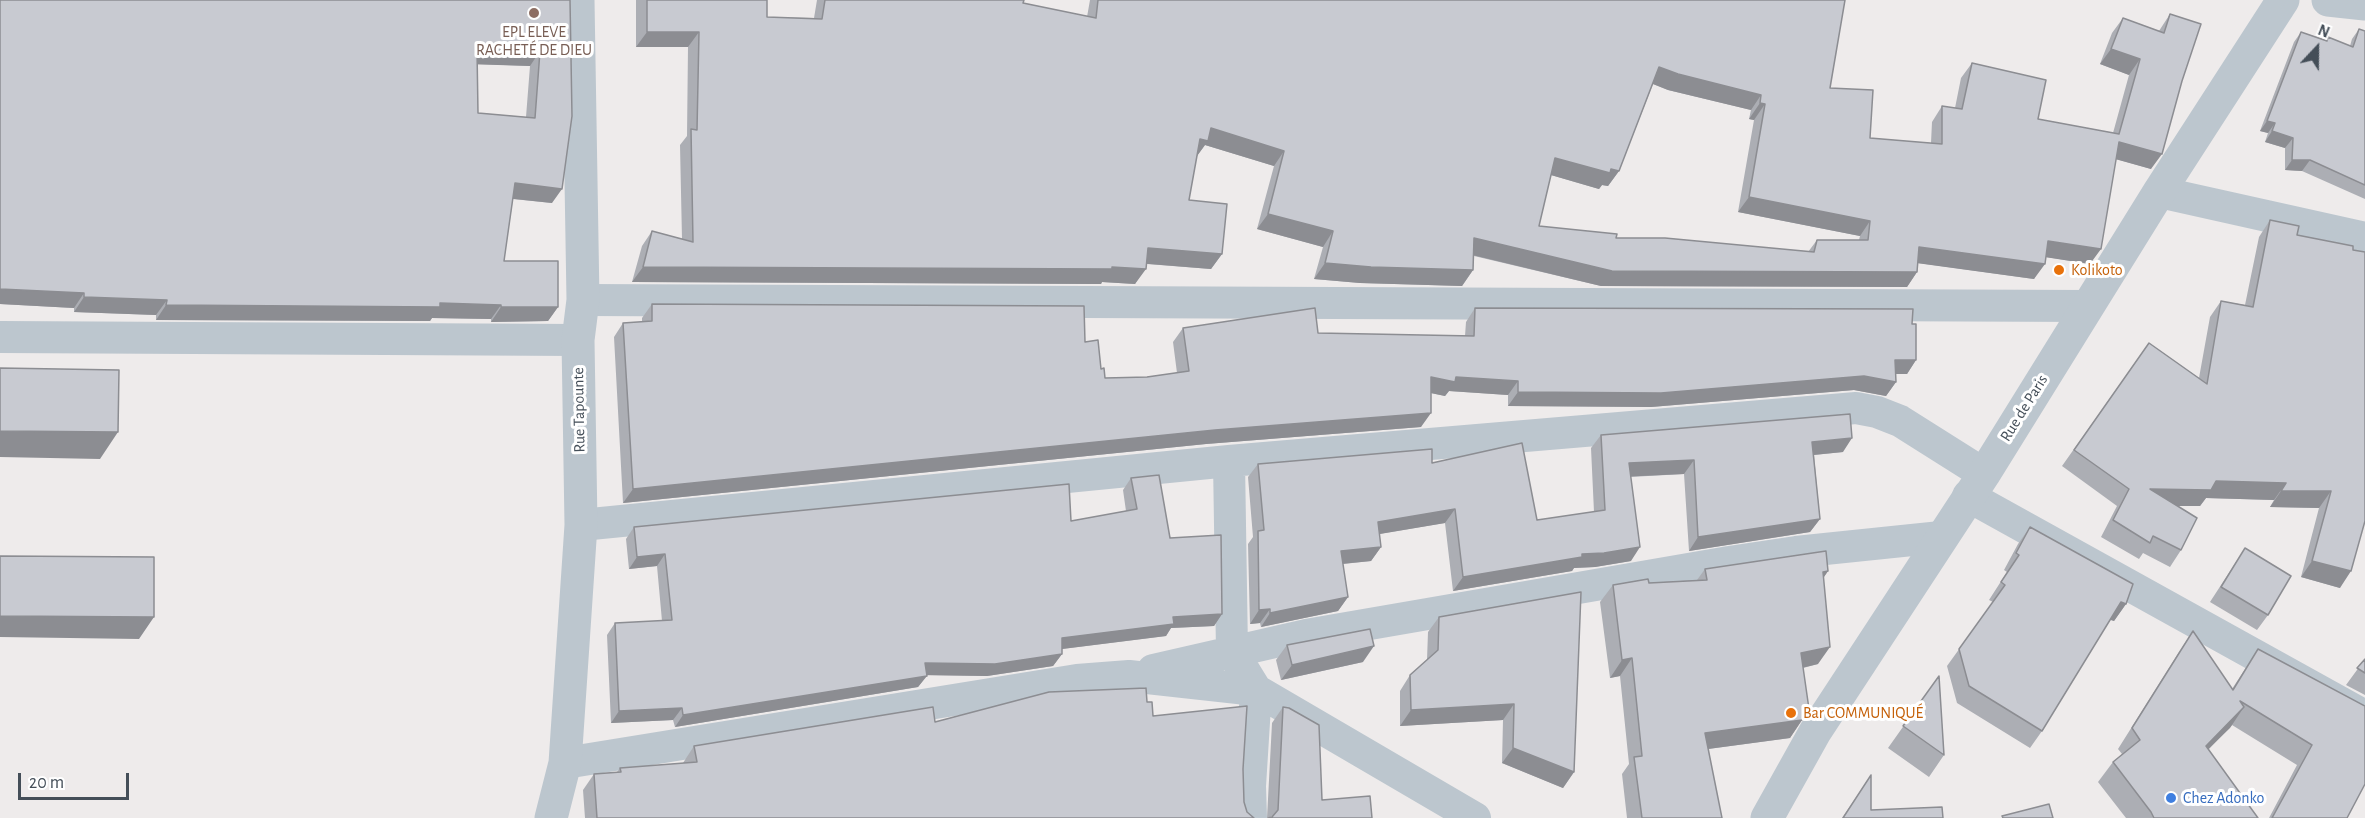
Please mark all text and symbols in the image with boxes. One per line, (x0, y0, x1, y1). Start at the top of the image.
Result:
marker: EPL ELEVE RACHETÉ DE DIEU (527, 6, 541, 20)
north arrow (2287, 18, 2347, 78)
place label: EPL ELEVE RACHETÉ DE DIEU (476, 22, 592, 60)
text: N (2316, 22, 2332, 41)
place label: Kolikoto (2071, 260, 2123, 280)
marker: Kolikoto (2052, 263, 2066, 277)
street label: Rue Tapounte (569, 367, 589, 453)
street label: Rue de Paris (1996, 371, 2052, 445)
place label: Bar COMMUNIQUÉ (1803, 703, 1923, 723)
marker: Bar COMMUNIQUÉ (1784, 706, 1798, 720)
scale bar (21, 761, 132, 799)
text: 20 m (29, 774, 64, 792)
place label: Chez Adonko (2183, 788, 2264, 808)
marker: Chez Adonko (2164, 791, 2178, 805)

